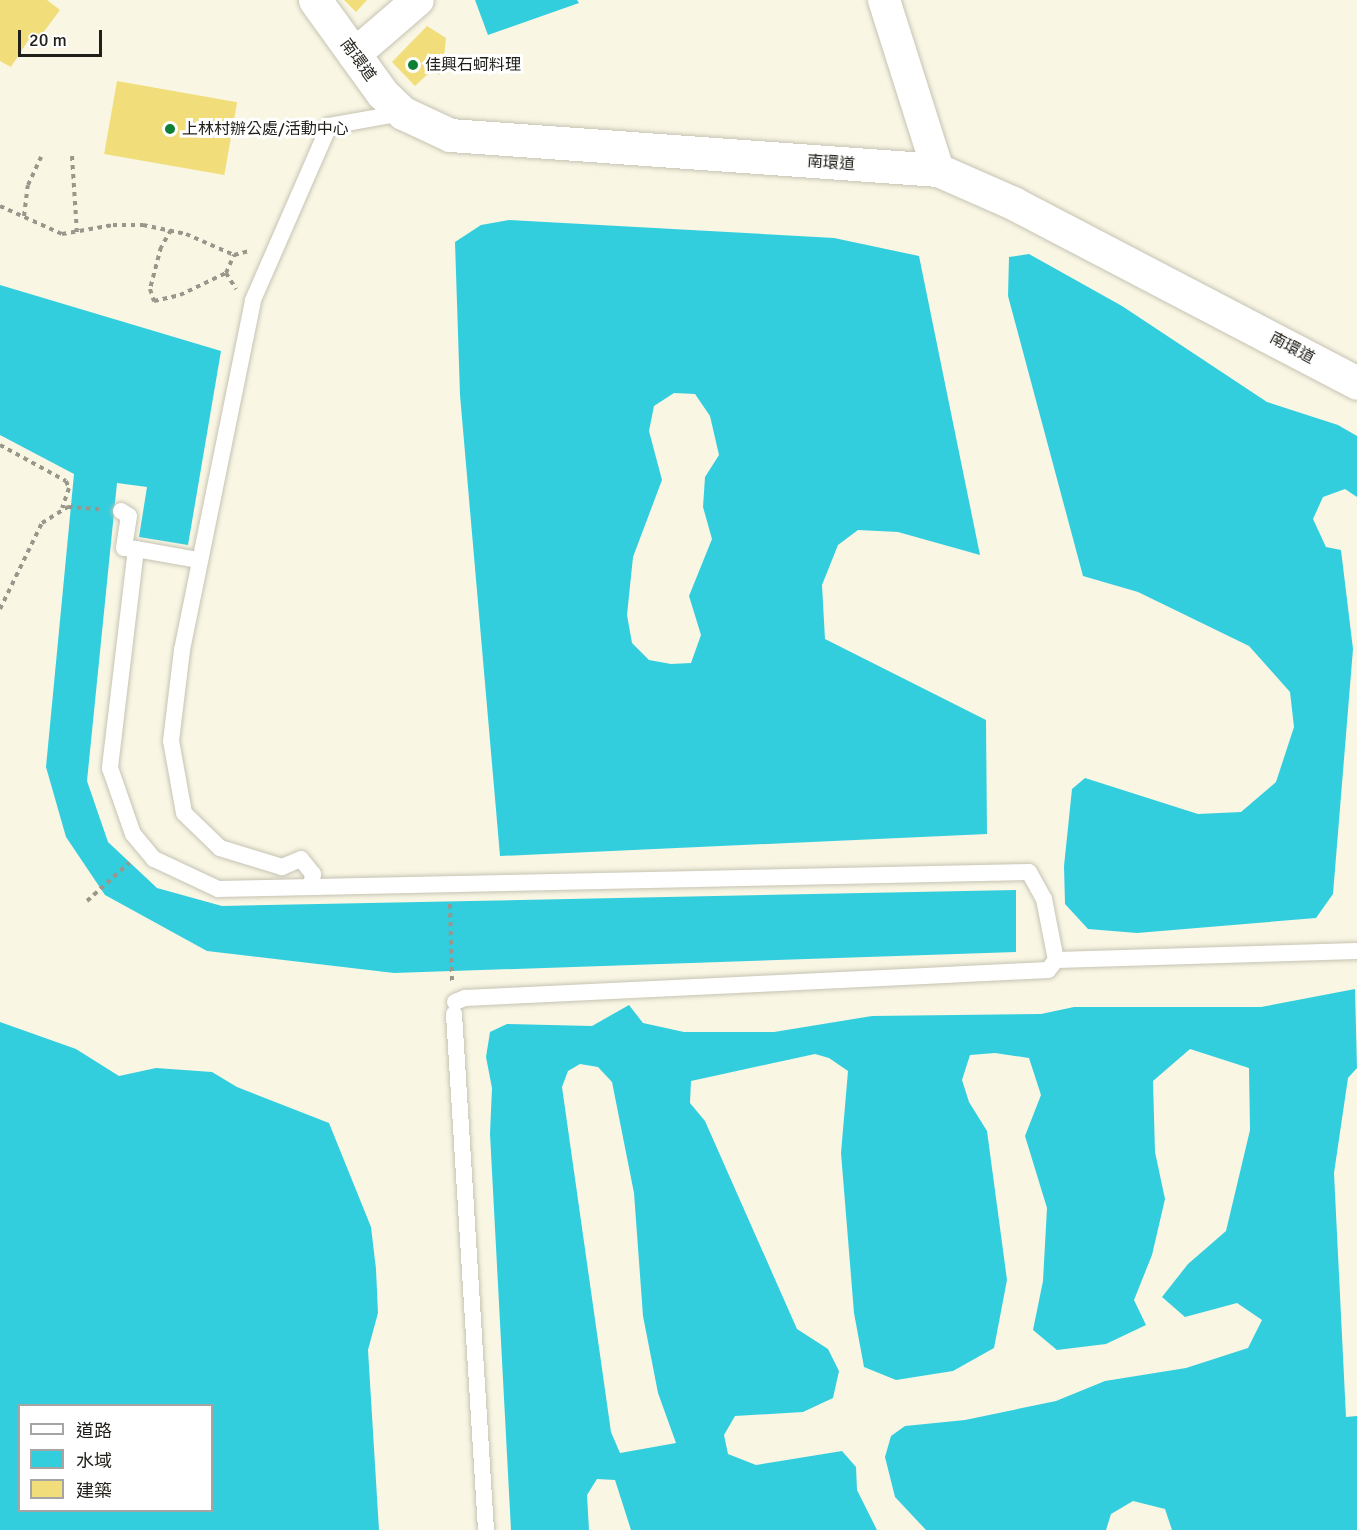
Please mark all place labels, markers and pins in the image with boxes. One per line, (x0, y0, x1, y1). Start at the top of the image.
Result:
place label: 佳興石蚵料理 (425, 55, 521, 75)
marker: 佳興石蚵料理 (406, 58, 420, 72)
place label: 上林村辦公處/活動中心 (182, 119, 349, 139)
marker: 上林村辦公處/活動中心 (163, 122, 177, 136)

